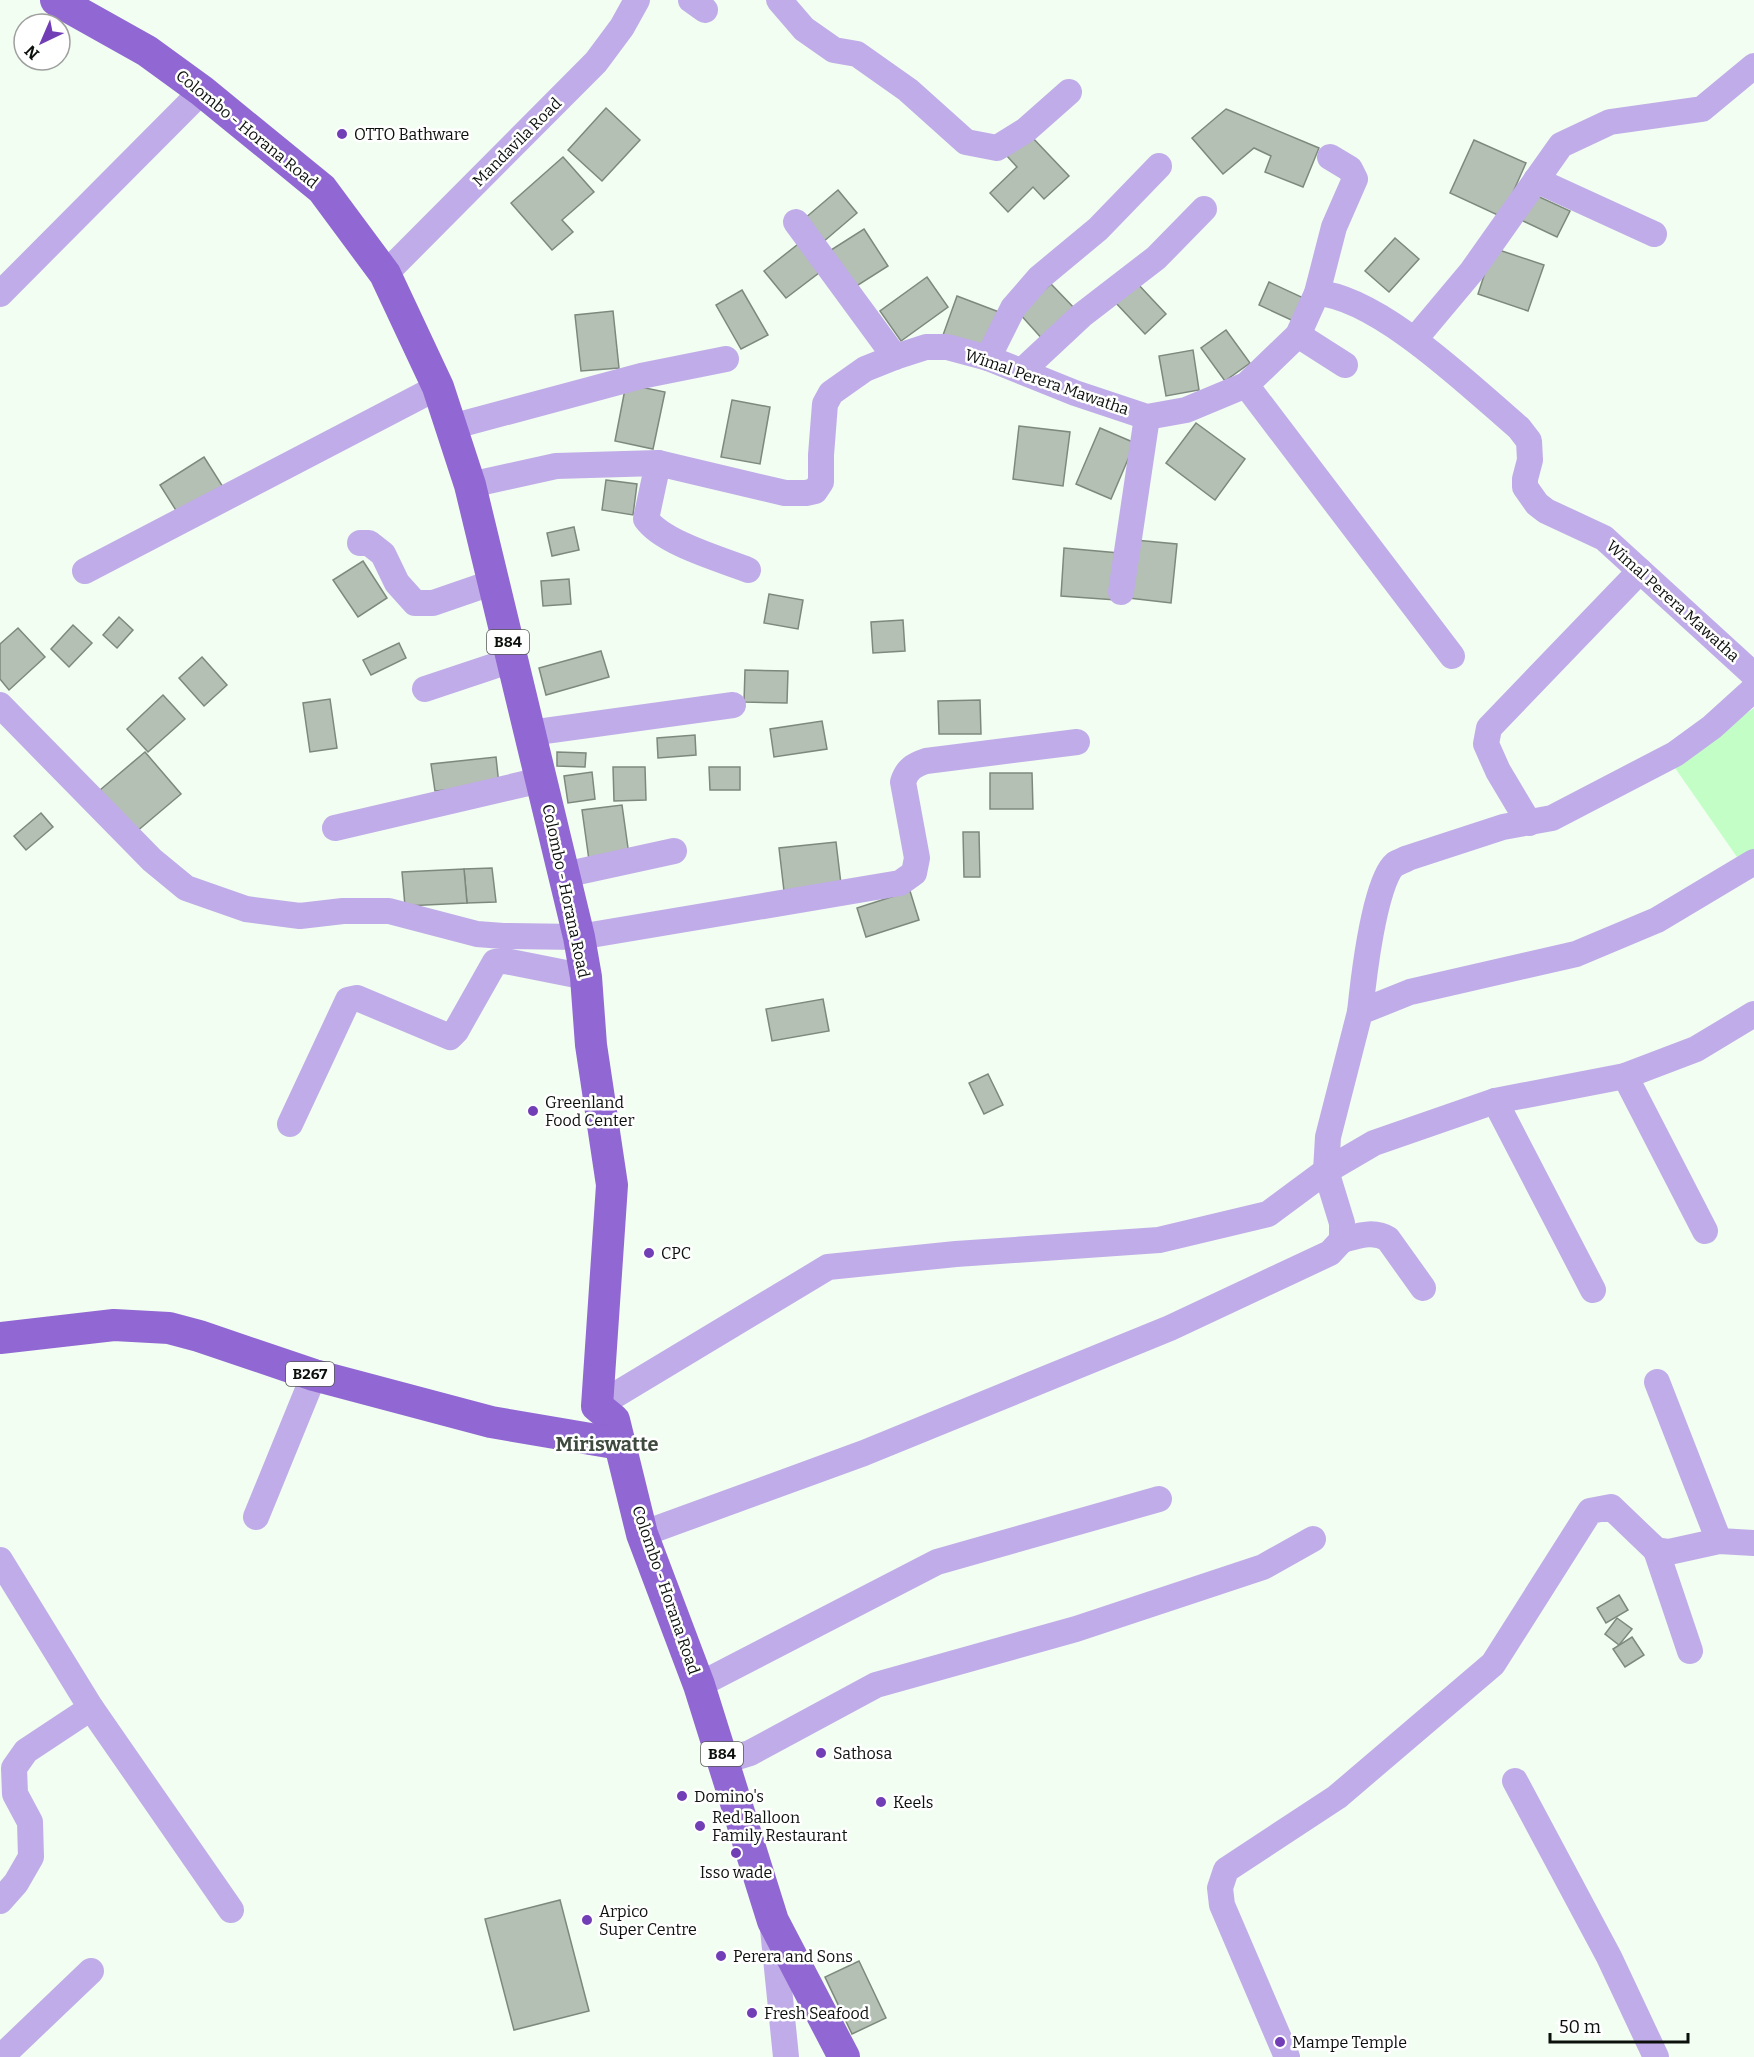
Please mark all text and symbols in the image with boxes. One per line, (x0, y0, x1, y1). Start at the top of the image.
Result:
north arrow (12, 12, 72, 72)
text: N (21, 41, 43, 64)
street label: Colombo - Horana Road (172, 66, 322, 192)
street label: Mandavila Road (469, 93, 566, 190)
place label: OTTO Bathware (354, 125, 469, 144)
marker: OTTO Bathware (335, 127, 349, 141)
street label: Wimal Perera Mawatha (963, 345, 1132, 419)
street label: Wimal Perera Mawatha (1603, 536, 1744, 666)
road number: B84 (487, 630, 529, 654)
street label: Colombo - Horana Road (538, 802, 594, 980)
place label: Greenland Food Center (545, 1093, 635, 1130)
marker: Greenland Food Center (526, 1104, 540, 1118)
place label: CPC (661, 1244, 691, 1263)
marker: CPC (642, 1246, 656, 1260)
road number: B267 (286, 1362, 334, 1386)
district label: Miriswatte (556, 1432, 659, 1456)
street label: Colombo - Horana Road (628, 1503, 704, 1677)
road number: B84 (701, 1742, 743, 1766)
place label: Sathosa (833, 1744, 892, 1763)
marker: Sathosa (814, 1746, 828, 1760)
place label: Domino's (694, 1787, 764, 1806)
marker: Domino's (675, 1789, 689, 1803)
place label: Keels (893, 1793, 933, 1812)
marker: Keels (874, 1795, 888, 1809)
place label: Red Balloon Family Restaurant (712, 1808, 848, 1845)
marker: Red Balloon Family Restaurant (693, 1819, 707, 1833)
marker: Isso wade (729, 1846, 743, 1860)
place label: Isso wade (700, 1863, 772, 1882)
place label: Arpico Super Centre (599, 1902, 697, 1939)
marker: Arpico Super Centre (580, 1913, 594, 1927)
place label: Perera and Sons (733, 1947, 853, 1966)
marker: Perera and Sons (714, 1949, 728, 1963)
place label: Fresh Seafood (764, 2004, 870, 2023)
marker: Fresh Seafood (745, 2006, 759, 2020)
scale bar (1550, 2006, 1688, 2044)
text: 50 m (1559, 2016, 1601, 2038)
place label: Mampe Temple (1292, 2033, 1407, 2052)
marker: Mampe Temple (1273, 2035, 1287, 2049)

